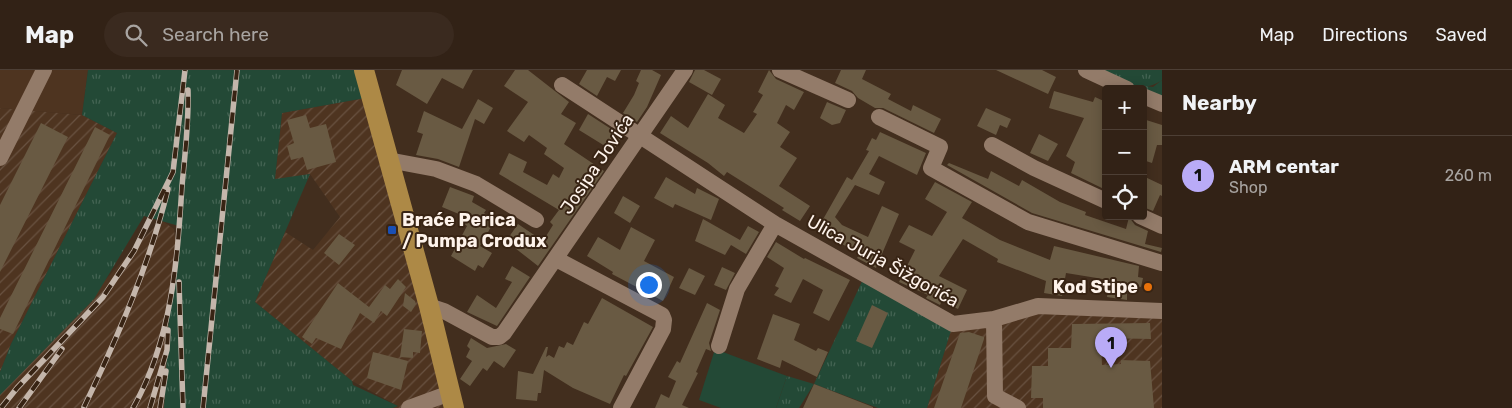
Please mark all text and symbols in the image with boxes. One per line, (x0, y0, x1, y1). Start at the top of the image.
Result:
search box (104, 12, 454, 57)
text: Map (25, 21, 74, 49)
icon: search (122, 21, 150, 49)
text: Search here (162, 23, 269, 46)
text: Map (1259, 24, 1294, 46)
text: Directions (1322, 24, 1408, 46)
text: Saved (1436, 24, 1487, 46)
map controls (1102, 85, 1147, 220)
button: + (1102, 85, 1147, 130)
text: Nearby (1182, 90, 1257, 115)
street label: Josipa Jovića (555, 110, 639, 218)
button: − (1102, 130, 1147, 175)
text: ARM centar (1229, 155, 1339, 178)
text: 1 (1194, 166, 1202, 185)
text: 260 m (1445, 166, 1492, 185)
button: locate (1102, 175, 1147, 220)
text: Shop (1229, 178, 1267, 197)
place label: Braće Perica / Pumpa Crodux (402, 209, 547, 252)
street label: Ulica Jurja Šižgorića (803, 210, 963, 312)
marker: Braće Perica / Pumpa Crodux (386, 224, 398, 236)
your location (636, 272, 662, 298)
place label: Kod Stipe (1053, 276, 1138, 298)
marker: Kod Stipe (1142, 281, 1154, 293)
pin: 1 (1095, 327, 1127, 368)

